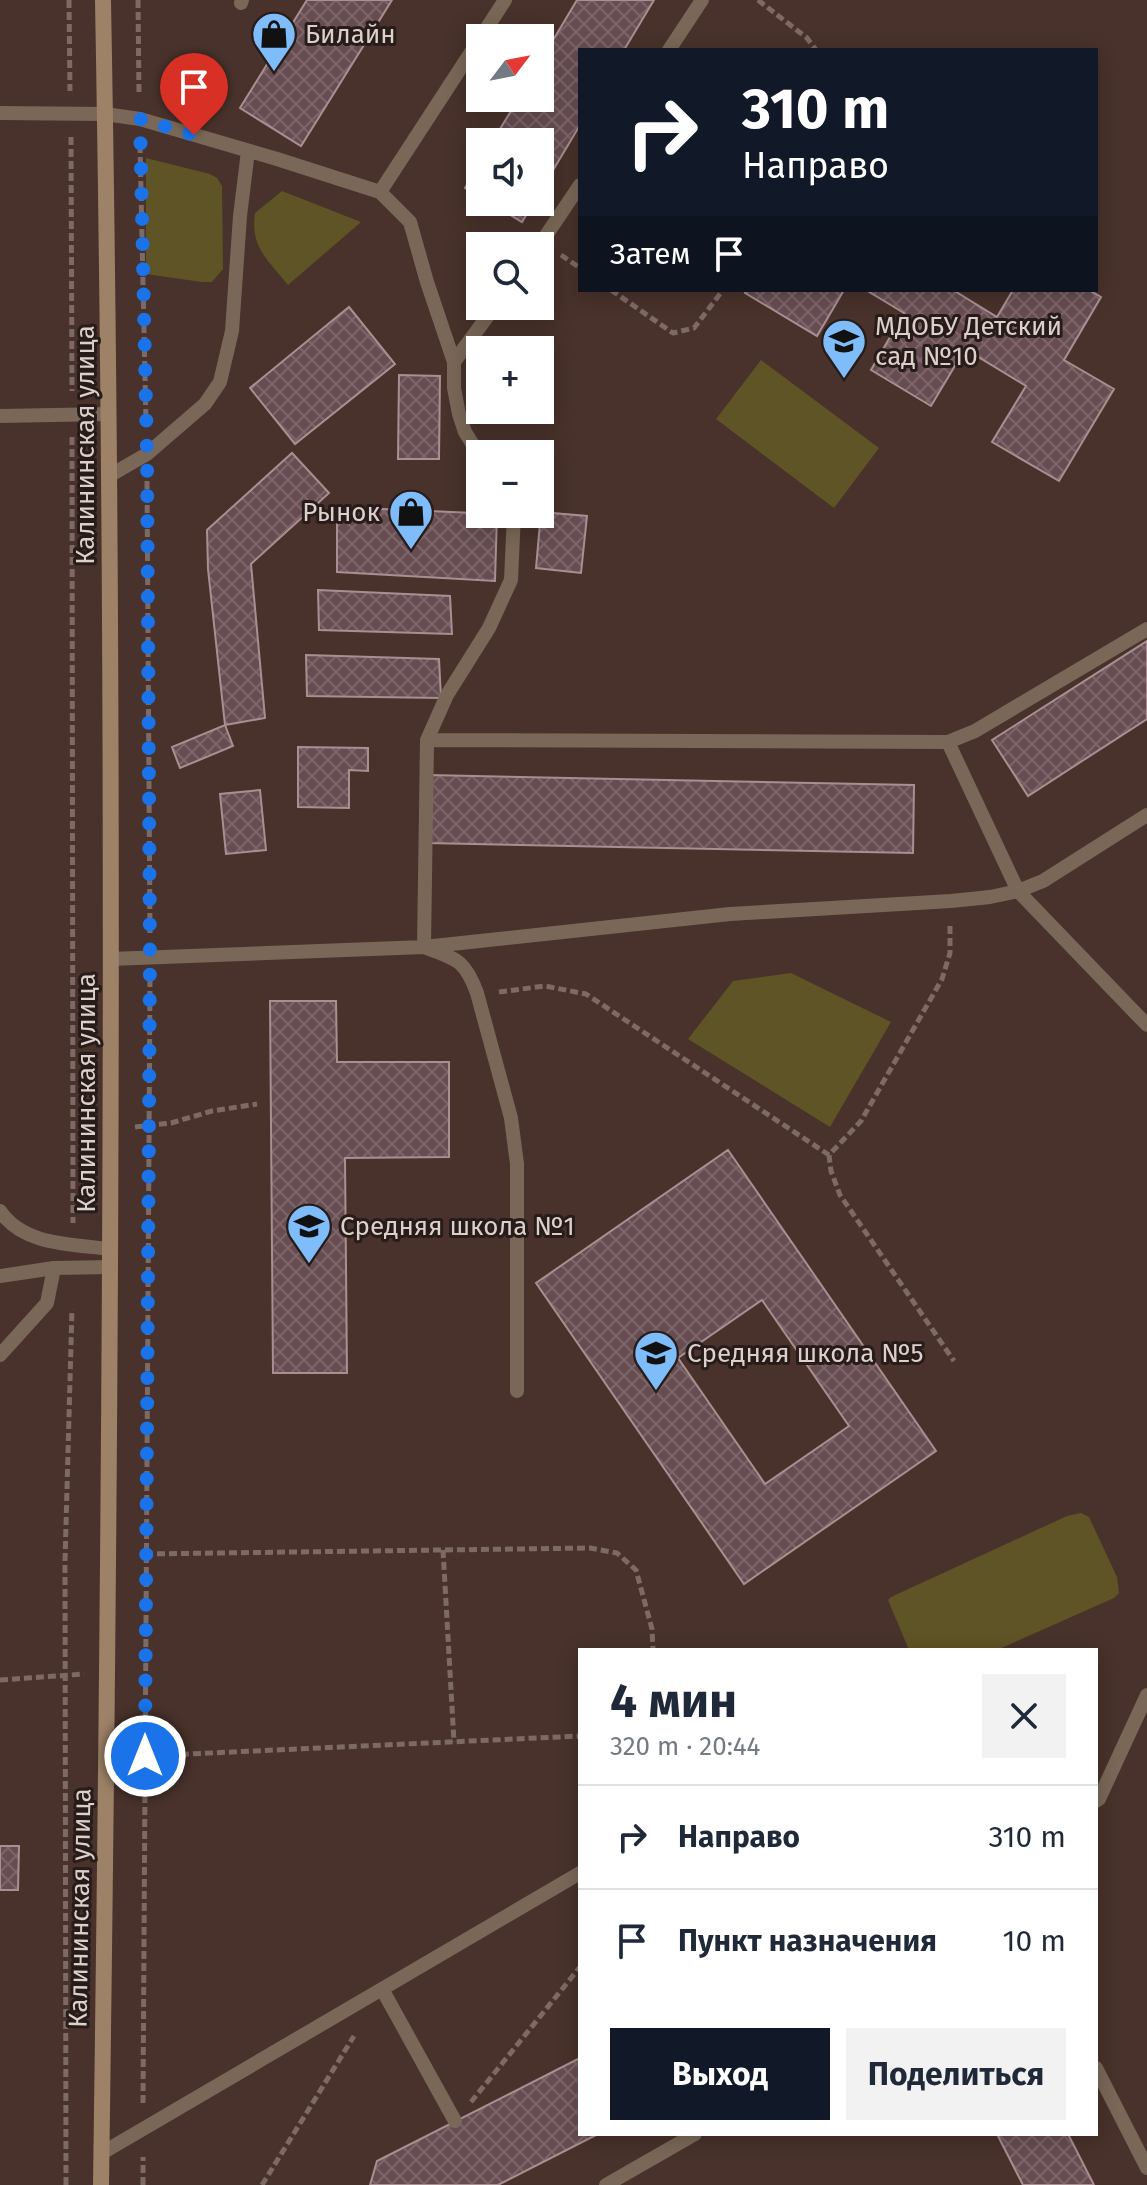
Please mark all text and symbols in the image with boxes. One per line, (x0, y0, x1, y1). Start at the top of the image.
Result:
shop icon: Билайн (250, 10, 298, 73)
place label: Билайн (305, 19, 396, 50)
north arrow (466, 24, 554, 112)
map controls (466, 24, 554, 528)
pin (160, 53, 228, 135)
icon: arrive (172, 65, 216, 109)
text: 310 m (742, 76, 889, 143)
icon: right (610, 80, 714, 184)
button: sound (466, 128, 554, 216)
text: Направо (742, 144, 889, 188)
button: search (466, 232, 554, 320)
icon: arrive (707, 232, 751, 276)
text: Затем (610, 236, 691, 272)
place label: МДОБУ Детский сад №10 (875, 311, 1062, 372)
school or university icon: МДОБУ Детский сад №10 (820, 317, 868, 380)
street label: Калининская улица (70, 325, 101, 565)
button: + (466, 336, 554, 424)
button: − (466, 440, 554, 528)
shop icon: Рынок (387, 488, 435, 551)
place label: Рынок (302, 497, 380, 528)
street label: Калининская улица (71, 973, 102, 1213)
school or university icon: Средняя школа №1 (285, 1202, 333, 1265)
place label: Средняя школа №1 (340, 1211, 575, 1242)
school or university icon: Средняя школа №5 (632, 1329, 680, 1392)
place label: Средняя школа №5 (687, 1338, 923, 1369)
text: 4 мин (610, 1672, 737, 1730)
button: close (982, 1674, 1066, 1758)
position arrow (103, 1714, 187, 1798)
text: 320 m · 20:44 (610, 1731, 760, 1762)
street label: Калининская улица (62, 1788, 98, 2028)
icon: right (610, 1815, 654, 1859)
text: Направо (678, 1819, 800, 1855)
text: 310 m (988, 1819, 1066, 1855)
icon: arrive (610, 1919, 654, 1963)
text: Пункт назначения (678, 1923, 937, 1959)
text: 10 m (1003, 1923, 1066, 1959)
button: Выход (610, 2028, 830, 2120)
button: Поделиться (846, 2028, 1066, 2120)

